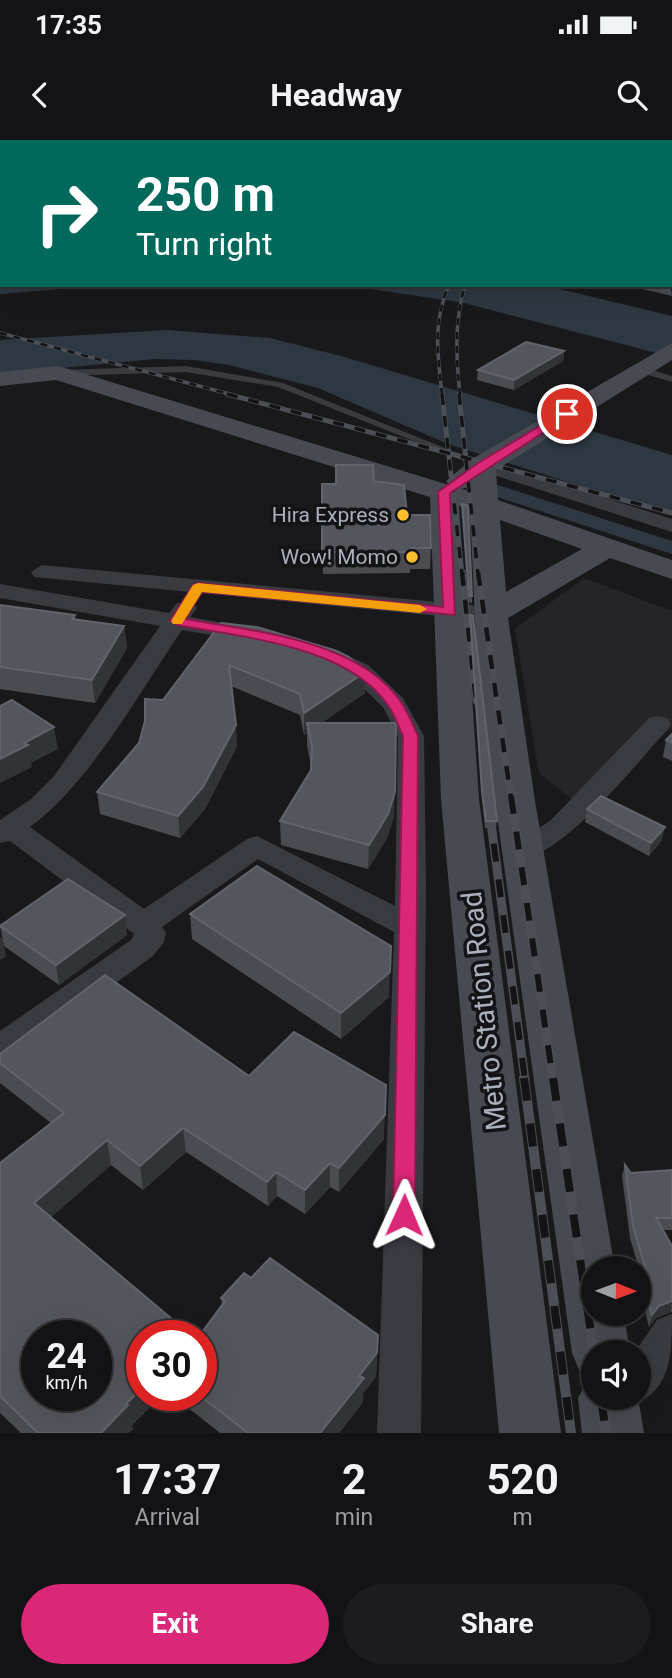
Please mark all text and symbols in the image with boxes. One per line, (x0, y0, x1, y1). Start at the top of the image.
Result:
text: 17:35 (35, 10, 102, 40)
icon: back (21, 76, 59, 114)
text: Headway (270, 76, 402, 114)
icon: search (613, 76, 651, 114)
text: 250 m (136, 166, 275, 223)
icon: right (21, 168, 112, 259)
text: Turn right (136, 225, 272, 263)
pin (537, 384, 597, 444)
icon: arrive (548, 395, 586, 433)
place label: Hira Express (272, 503, 389, 527)
marker: Hira Express (395, 507, 411, 523)
place label: Wow! Momo (281, 545, 398, 569)
marker: Wow! Momo (404, 549, 420, 565)
street label: Metro Station Road (455, 890, 513, 1132)
position arrow (367, 1178, 441, 1252)
north arrow (581, 1256, 651, 1326)
map controls (581, 1256, 651, 1410)
speed limit sign: 30 (126, 1320, 217, 1411)
text: 24 (46, 1336, 87, 1377)
button: sound (581, 1340, 651, 1410)
text: km/h (45, 1372, 88, 1393)
text: 17:37 (113, 1455, 221, 1504)
text: 2 (342, 1455, 366, 1504)
text: 520 (486, 1455, 559, 1504)
text: Arrival (135, 1504, 200, 1531)
text: min (335, 1504, 373, 1531)
text: m (513, 1504, 533, 1531)
button: Exit (21, 1584, 329, 1664)
button: Share (343, 1584, 651, 1664)

